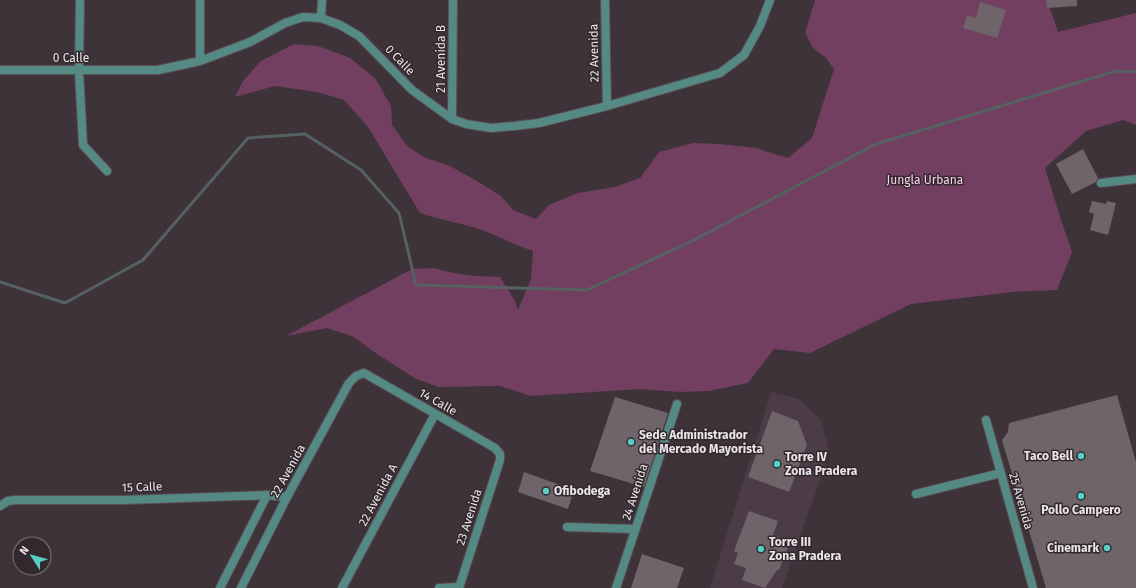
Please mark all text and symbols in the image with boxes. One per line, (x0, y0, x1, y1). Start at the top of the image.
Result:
street label: 22 Avenida (586, 24, 602, 82)
street label: 21 Avenida B (434, 25, 448, 93)
street label: 0 Calle (382, 42, 418, 78)
street label: 0 Calle (53, 51, 89, 65)
park label: Jungla Urbana (887, 173, 963, 187)
street label: 14 Calle (417, 386, 459, 418)
place label: Sede Administrador del Mercado Mayorista (639, 428, 763, 456)
marker: Sede Administrador del Mercado Mayorista (626, 437, 636, 447)
street label: 22 Avenida (268, 442, 308, 500)
place label: Taco Bell (1024, 449, 1073, 463)
place label: Torre IV Zona Pradera (785, 450, 858, 478)
marker: Taco Bell (1076, 451, 1086, 461)
marker: Torre IV Zona Pradera (772, 459, 782, 469)
street label: 22 Avenida A (356, 461, 400, 529)
street label: 24 Avenida (619, 462, 651, 522)
street label: 25 Avenida (1006, 471, 1036, 531)
street label: 15 Calle (121, 479, 163, 495)
place label: Ofibodega (554, 484, 611, 498)
marker: Ofibodega (541, 486, 551, 496)
street label: 23 Avenida (453, 487, 485, 547)
marker: Pollo Campero (1076, 491, 1086, 501)
place label: Pollo Campero (1041, 503, 1121, 517)
place label: Torre III Zona Pradera (769, 535, 842, 563)
north arrow (12, 536, 52, 576)
place label: Cinemark (1047, 541, 1099, 555)
marker: Cinemark (1102, 543, 1112, 553)
text: N (17, 544, 32, 557)
marker: Torre III Zona Pradera (756, 544, 766, 554)

